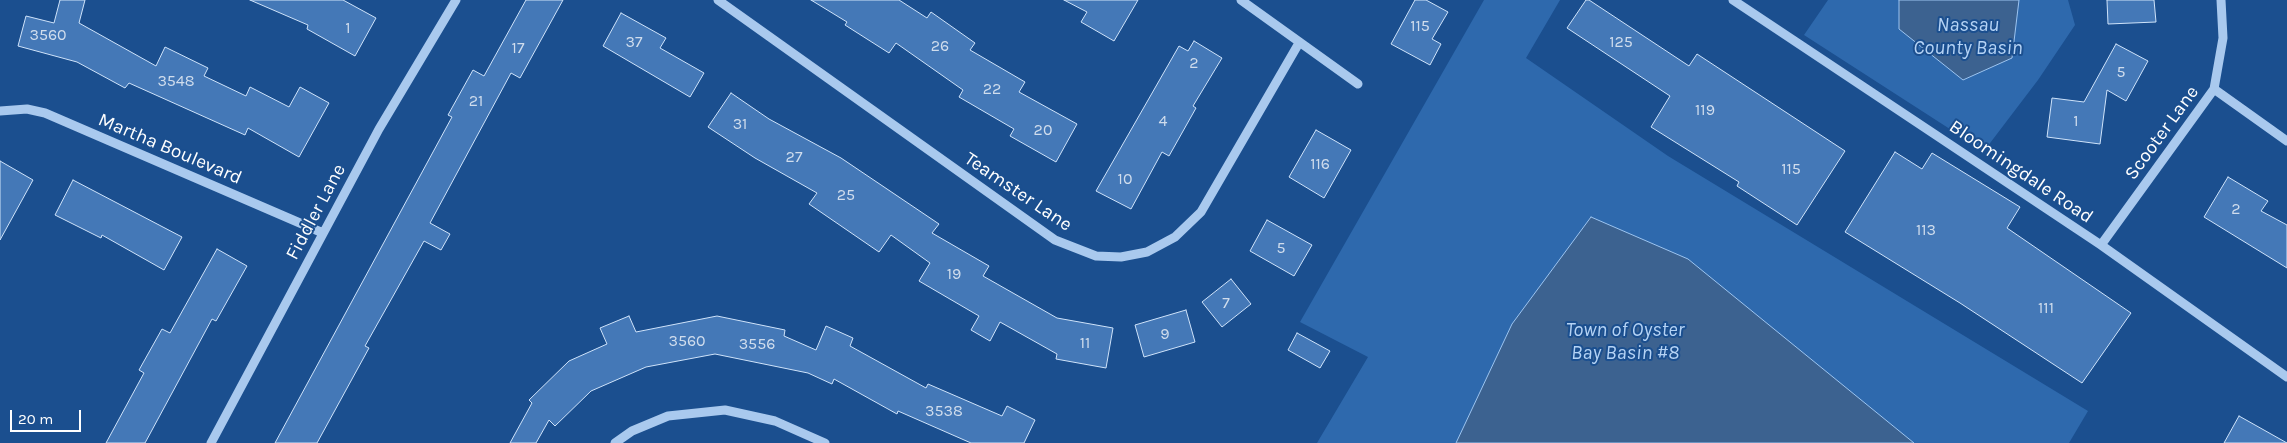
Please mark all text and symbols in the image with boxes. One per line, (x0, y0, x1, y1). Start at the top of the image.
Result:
water label: Nassau County Basin (1913, 13, 2023, 60)
house number: 115 (1410, 16, 1430, 36)
house number: 1 (345, 18, 351, 38)
house number: 3560 (29, 25, 67, 45)
house number: 37 (626, 32, 642, 52)
house number: 125 (1609, 32, 1633, 52)
house number: 26 (931, 36, 949, 56)
house number: 17 (512, 38, 524, 58)
house number: 2 (1189, 53, 1199, 73)
house number: 5 (2116, 62, 2126, 82)
house number: 3548 (157, 71, 195, 91)
house number: 22 (983, 79, 1001, 99)
street label: Scooter Lane (2120, 81, 2204, 185)
house number: 21 (469, 91, 483, 111)
house number: 119 (1695, 100, 1715, 120)
street label: Martha Boulevard (95, 108, 245, 190)
house number: 4 (1159, 111, 1167, 131)
house number: 1 (2073, 111, 2079, 131)
house number: 31 (733, 114, 747, 134)
street label: Bloomingdale Road (1945, 115, 2097, 229)
house number: 20 (1034, 120, 1052, 140)
house number: 27 (786, 147, 802, 167)
street label: Teamster Lane (960, 148, 1076, 236)
house number: 116 (1310, 154, 1330, 174)
house number: 115 (1781, 159, 1801, 179)
street label: Fiddler Lane (281, 160, 351, 264)
house number: 10 (1118, 169, 1132, 189)
house number: 25 (837, 185, 855, 205)
house number: 2 (2231, 199, 2241, 219)
house number: 113 (1916, 220, 1936, 240)
house number: 5 (1276, 238, 1286, 258)
house number: 19 (947, 264, 961, 284)
house number: 7 (1222, 293, 1230, 313)
house number: 111 (2038, 298, 2054, 318)
water label: Town of Oyster Bay Basin #8 (1566, 318, 1684, 365)
house number: 9 (1160, 324, 1170, 344)
house number: 3560 (668, 331, 706, 351)
house number: 11 (1080, 333, 1090, 353)
house number: 3556 (739, 334, 775, 354)
scale bar (12, 400, 84, 432)
house number: 3538 (925, 401, 963, 421)
text: 20 m (18, 410, 53, 428)

